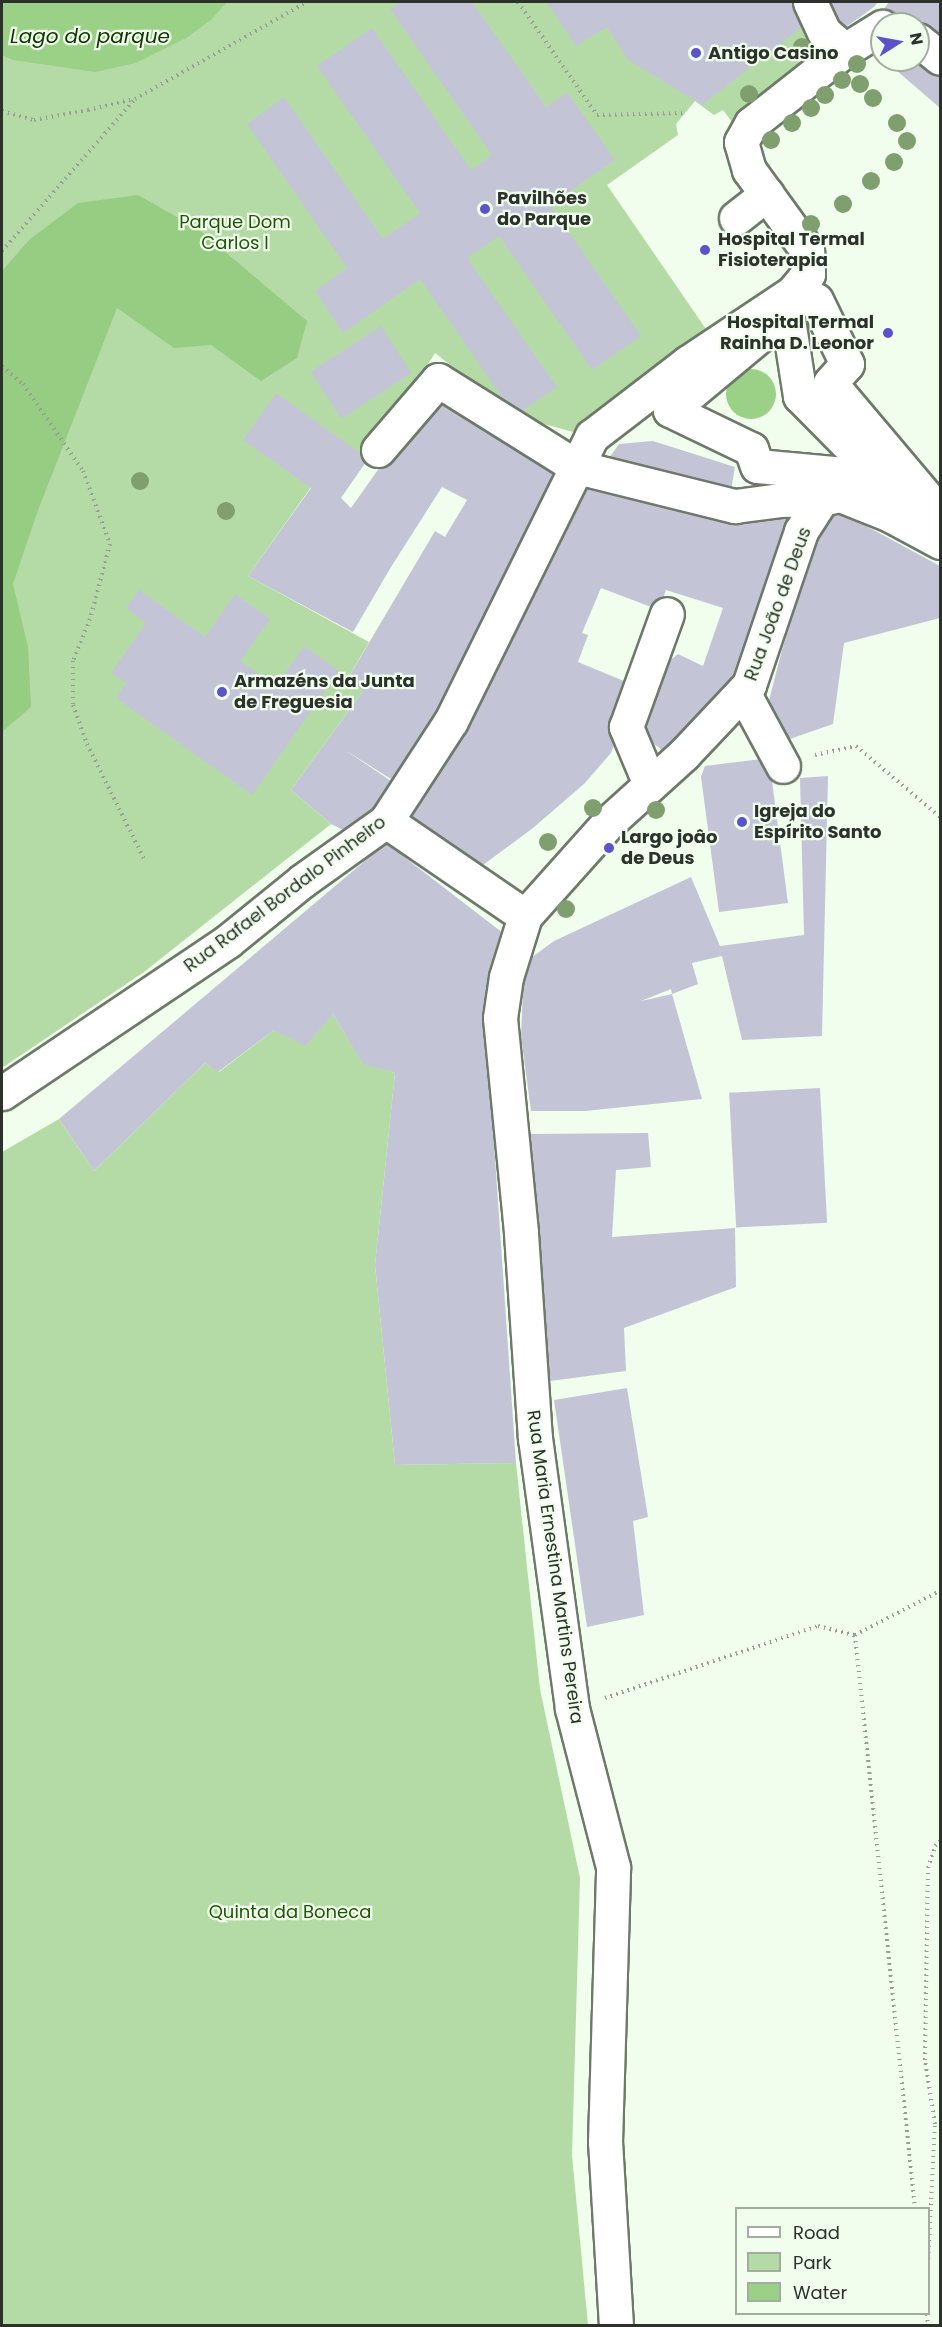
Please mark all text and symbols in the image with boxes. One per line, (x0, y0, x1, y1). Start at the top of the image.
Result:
north arrow (870, 12, 930, 72)
water label: Lago do parque (10, 24, 170, 48)
text: N (904, 31, 929, 47)
place label: Antigo Casino (708, 42, 838, 64)
marker: Antigo Casino (689, 46, 703, 60)
place label: Pavilhões do Parque (497, 188, 591, 230)
marker: Pavilhões do Parque (478, 202, 492, 216)
park label: Parque Dom Carlos I (179, 212, 291, 254)
place label: Hospital Termal Fisioterapia (718, 229, 865, 272)
marker: Hospital Termal Fisioterapia (696, 241, 714, 259)
place label: Hospital Termal Rainha D. Leonor (720, 312, 874, 354)
marker: Hospital Termal Rainha D. Leonor (879, 324, 897, 342)
street label: Rua João de Deus (740, 524, 816, 684)
place label: Armazéns da Junta de Freguesia (234, 671, 415, 714)
marker: Armazéns da Junta de Freguesia (215, 685, 229, 699)
place label: Igreja do Espírito Santo (754, 801, 882, 844)
street label: Rua Rafael Bordalo Pinheiro (180, 811, 390, 977)
marker: Igreja do Espírito Santo (735, 815, 749, 829)
place label: Largo joâo de Deus (621, 827, 717, 870)
marker: Largo joâo de Deus (602, 841, 616, 855)
street label: Rua Maria Ernestina Martins Pereira (522, 1409, 588, 1725)
park label: Quinta da Boneca (209, 1901, 371, 1923)
legend (735, 2207, 930, 2315)
text: Road (793, 2220, 840, 2245)
text: Park (793, 2250, 832, 2275)
text: Water (793, 2280, 847, 2305)

